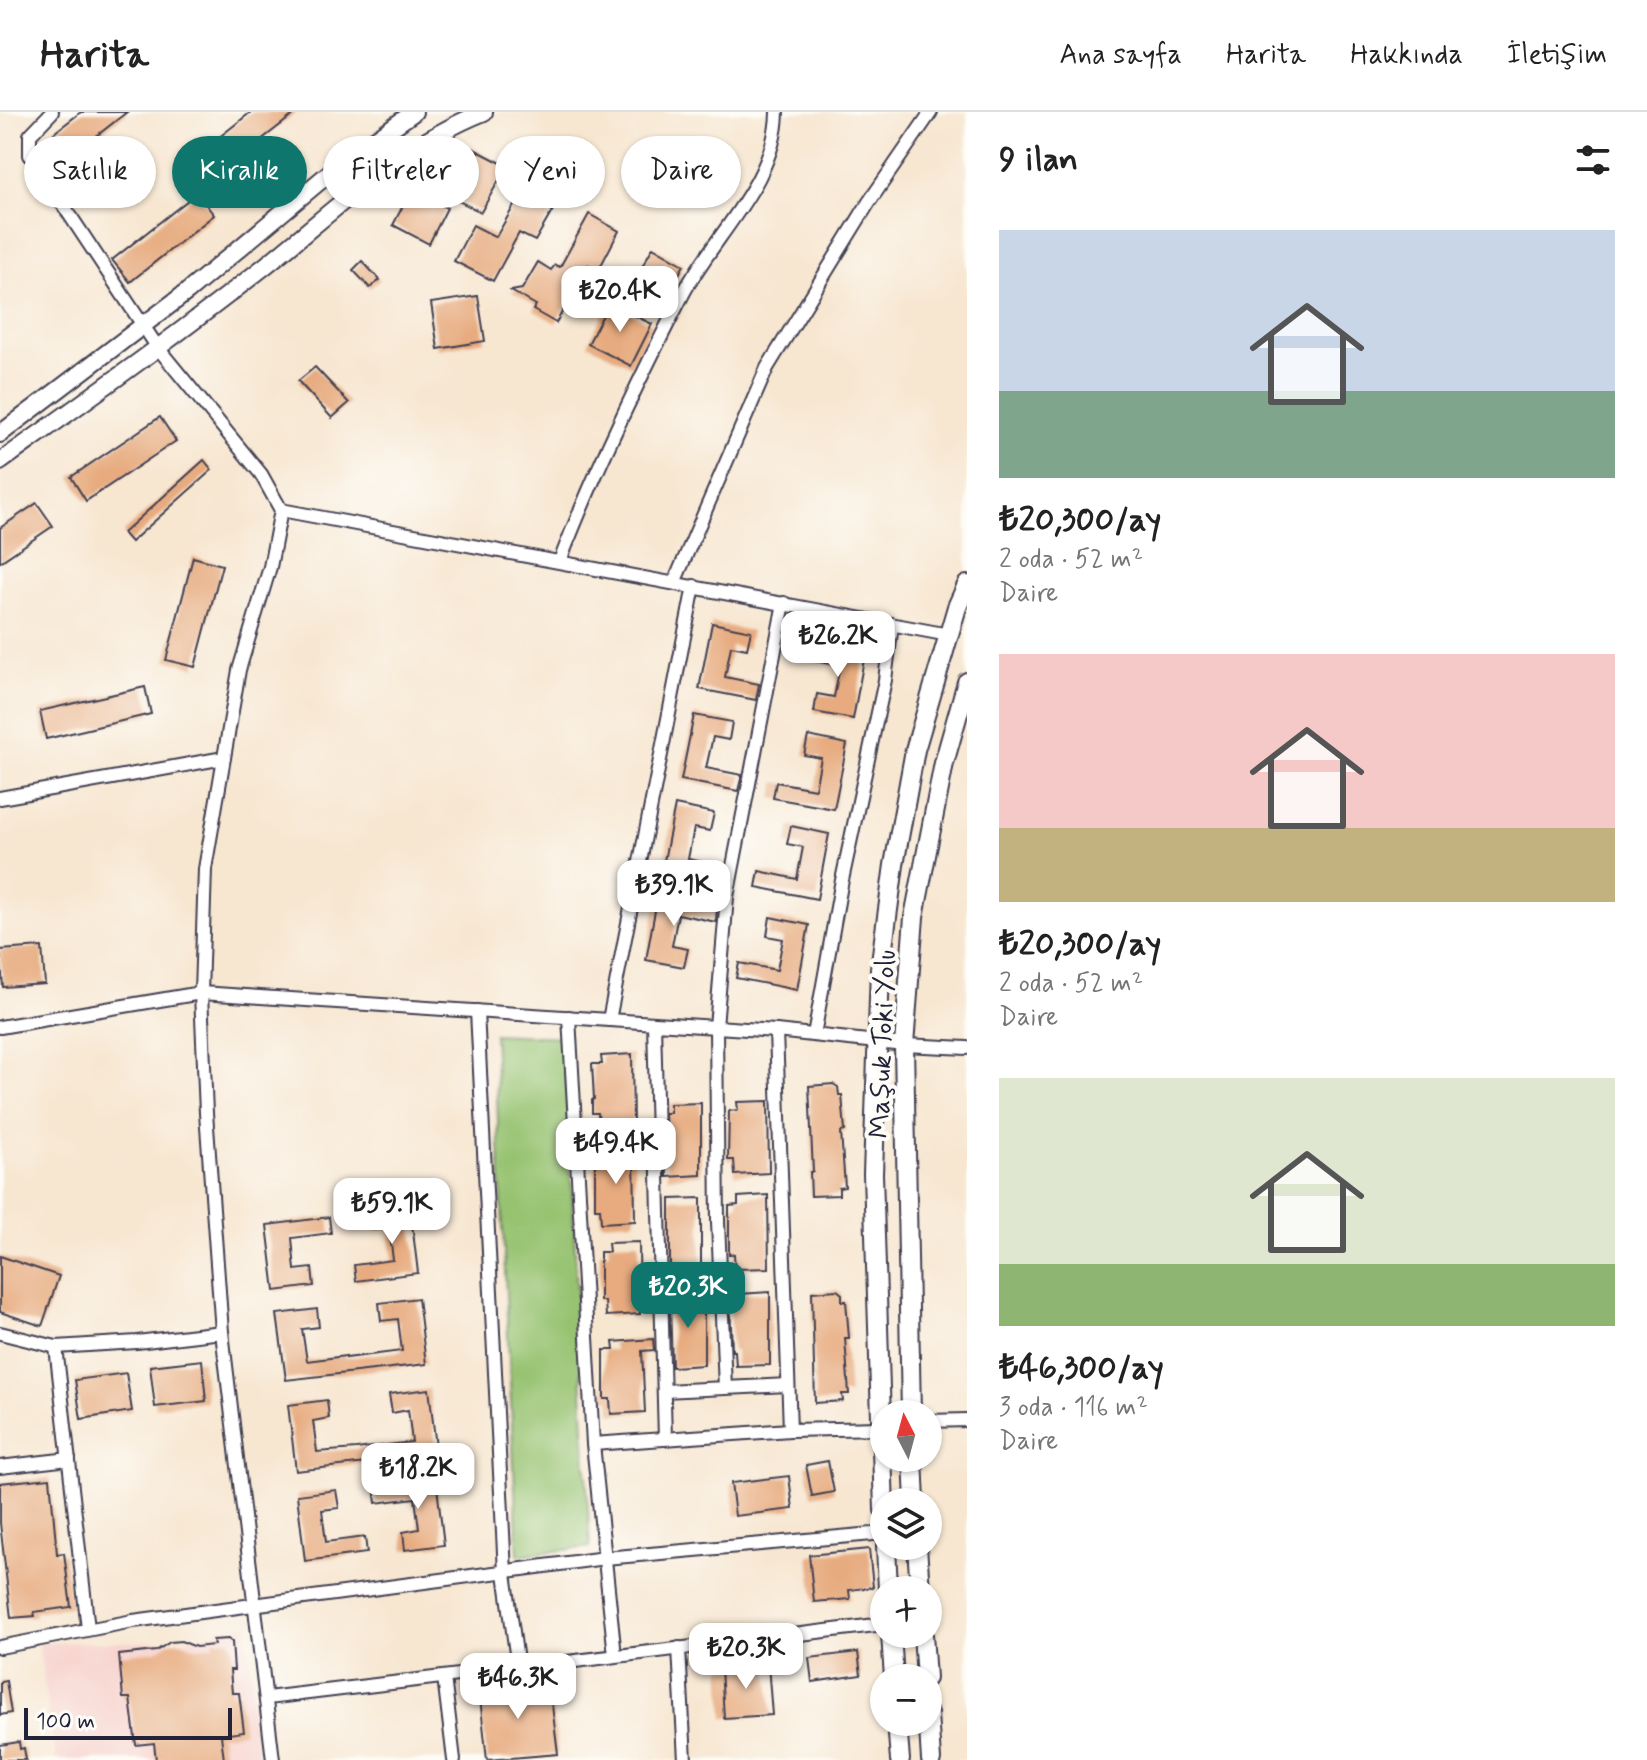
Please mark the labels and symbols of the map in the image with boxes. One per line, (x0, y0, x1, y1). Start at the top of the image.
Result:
pin: ₺20.4K (555, 266, 685, 334)
pin: ₺26.2K (773, 611, 903, 679)
pin: ₺39.1K (609, 860, 739, 928)
street label: Maşuk Toki Yolu (862, 949, 905, 1139)
pin: ₺49.4K (551, 1118, 681, 1186)
pin: ₺59.1K (327, 1178, 457, 1246)
pin: ₺20.3K (623, 1262, 753, 1330)
north arrow (870, 1400, 942, 1472)
pin: ₺18.2K (353, 1443, 483, 1511)
pin: ₺20.3K (681, 1623, 811, 1691)
pin: ₺46.3K (453, 1653, 583, 1721)
scale bar (24, 1704, 232, 1740)

